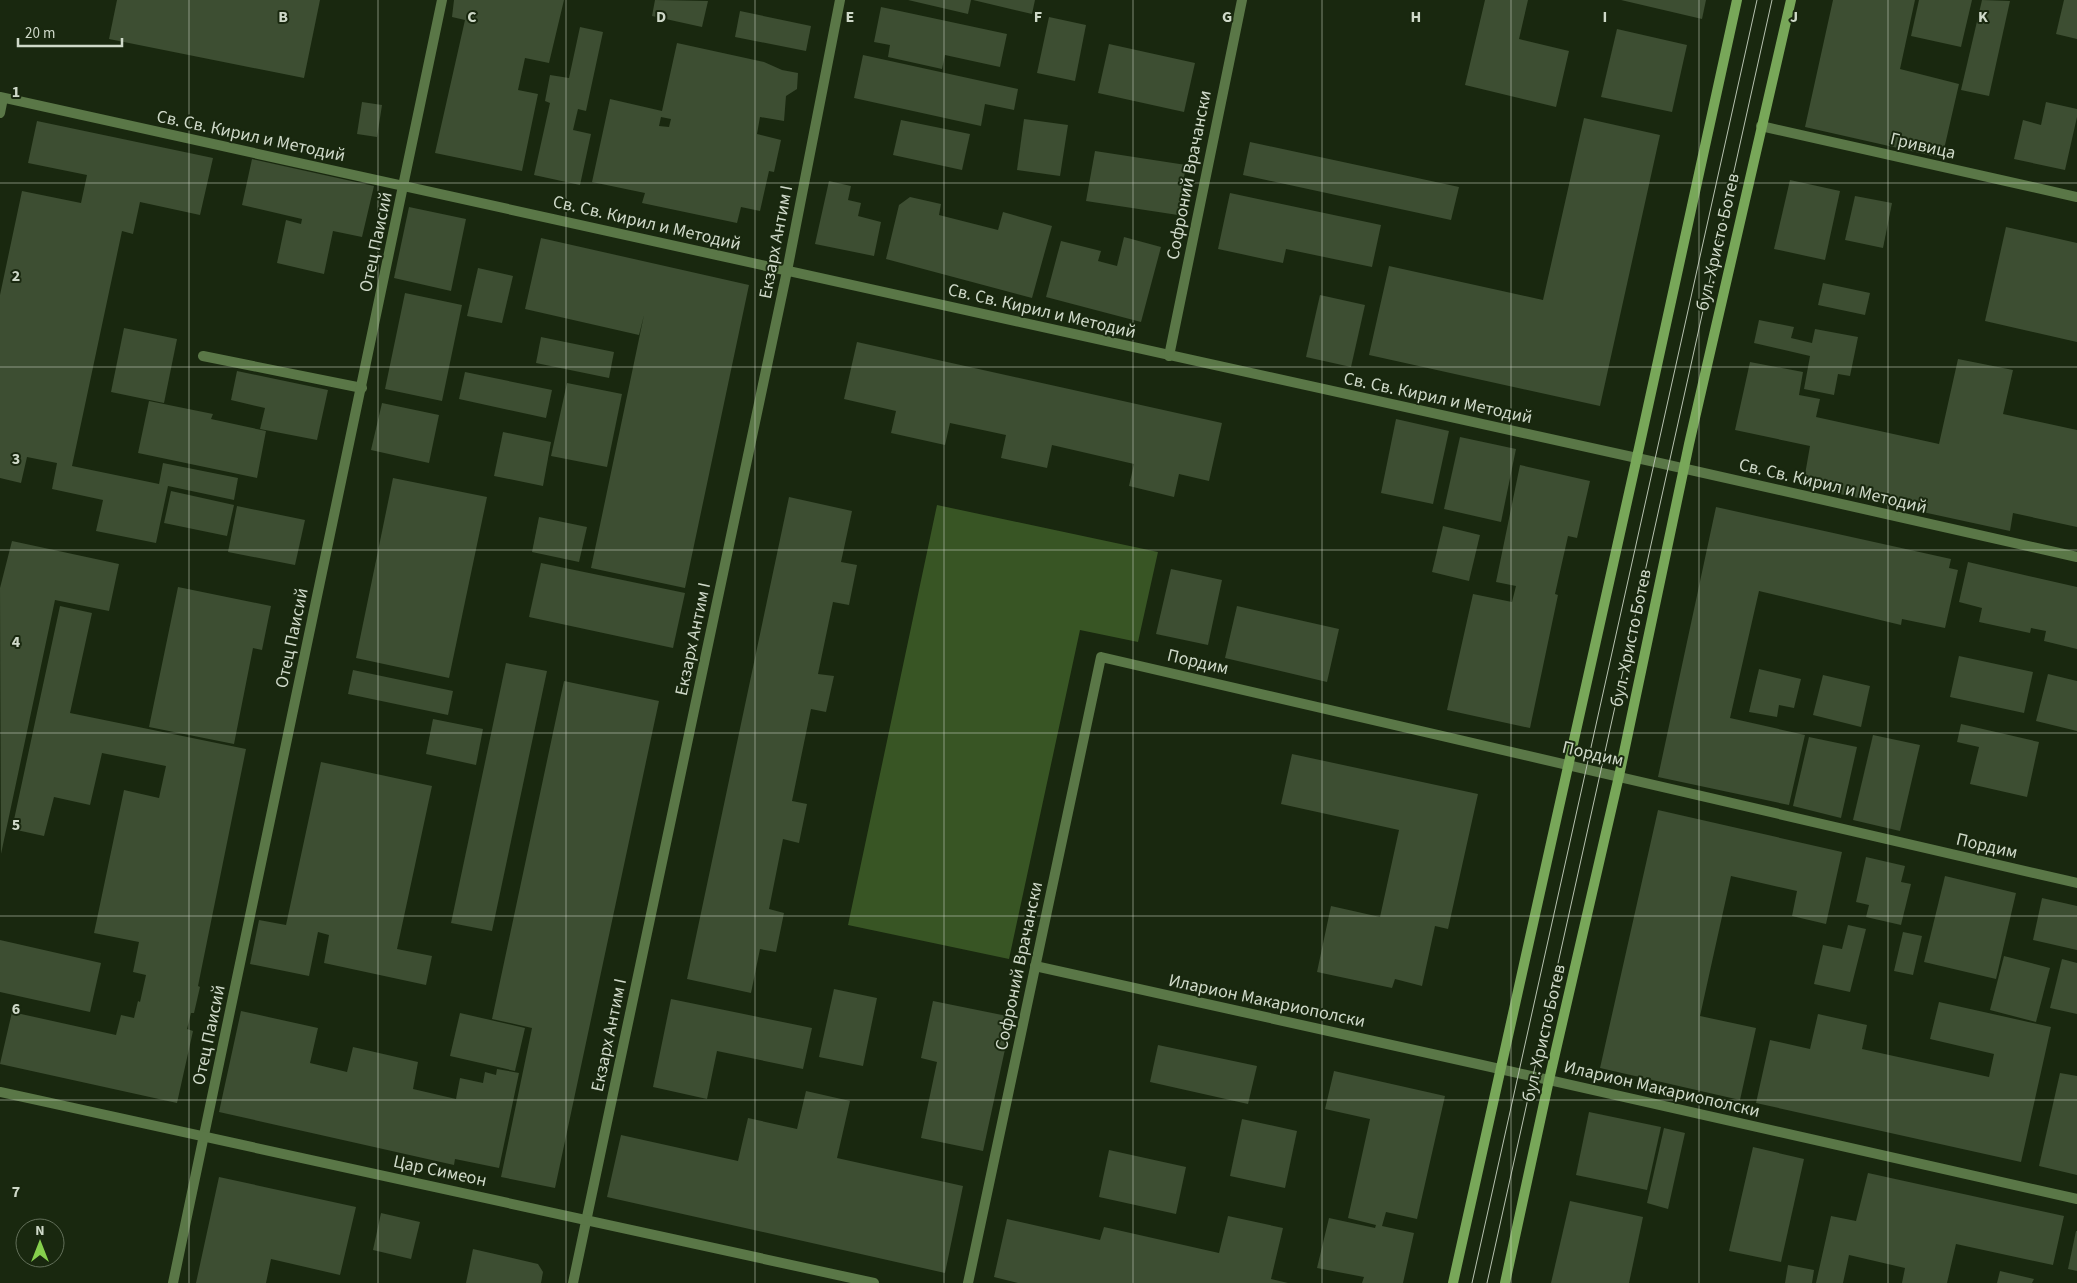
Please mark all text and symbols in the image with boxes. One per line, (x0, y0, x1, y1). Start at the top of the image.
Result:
text: B (278, 6, 288, 28)
text: C (467, 6, 477, 28)
text: D (656, 6, 666, 28)
text: E (846, 6, 854, 28)
text: F (1034, 6, 1042, 28)
text: G (1222, 6, 1232, 28)
text: H (1411, 6, 1421, 28)
text: I (1603, 6, 1607, 28)
text: J (1790, 6, 1798, 28)
text: K (1978, 6, 1988, 28)
scale bar (18, 15, 121, 47)
text: 20 m (25, 23, 55, 44)
text: 1 (12, 81, 20, 103)
street label: Софроний Врачански (1160, 88, 1218, 262)
street label: Св. Св. Кирил и Методий (154, 104, 348, 168)
street label: Гривица (1888, 126, 1958, 166)
street label: бул. Христо Ботев (1690, 171, 1746, 313)
street label: Екзарх Антим I (753, 183, 799, 301)
street label: Св. Св. Кирил и Методий (551, 189, 743, 257)
street label: Отец Паисий (353, 190, 399, 294)
text: 2 (12, 265, 20, 287)
street label: Св. Св. Кирил и Методий (946, 277, 1138, 345)
street label: Св. Св. Кирил и Методий (1341, 366, 1535, 430)
text: 3 (12, 448, 20, 470)
street label: Св. Св. Кирил и Методий (1737, 452, 1929, 520)
street label: бул. Христо Ботев (1604, 567, 1658, 709)
street label: Екзарх Антим I (669, 580, 717, 698)
street label: Отец Паисий (269, 586, 315, 690)
text: 4 (12, 631, 21, 653)
street label: Пордим (1165, 643, 1231, 681)
street label: Пордим (1560, 735, 1626, 773)
text: 5 (12, 814, 20, 836)
street label: Пордим (1954, 827, 2020, 865)
street label: Софроний Врачански (989, 879, 1049, 1053)
street label: бул. Христо Ботев (1516, 962, 1572, 1104)
street label: Иларион Макариополски (1166, 968, 1368, 1034)
street label: Екзарх Антим I (585, 976, 633, 1094)
street label: Отец Паисий (186, 983, 232, 1087)
text: 6 (12, 998, 20, 1020)
street label: Иларион Макариополски (1561, 1054, 1763, 1124)
street label: Цар Симеон (391, 1149, 489, 1193)
text: 7 (12, 1181, 20, 1203)
north arrow (15, 1218, 65, 1268)
text: N (35, 1221, 45, 1241)

